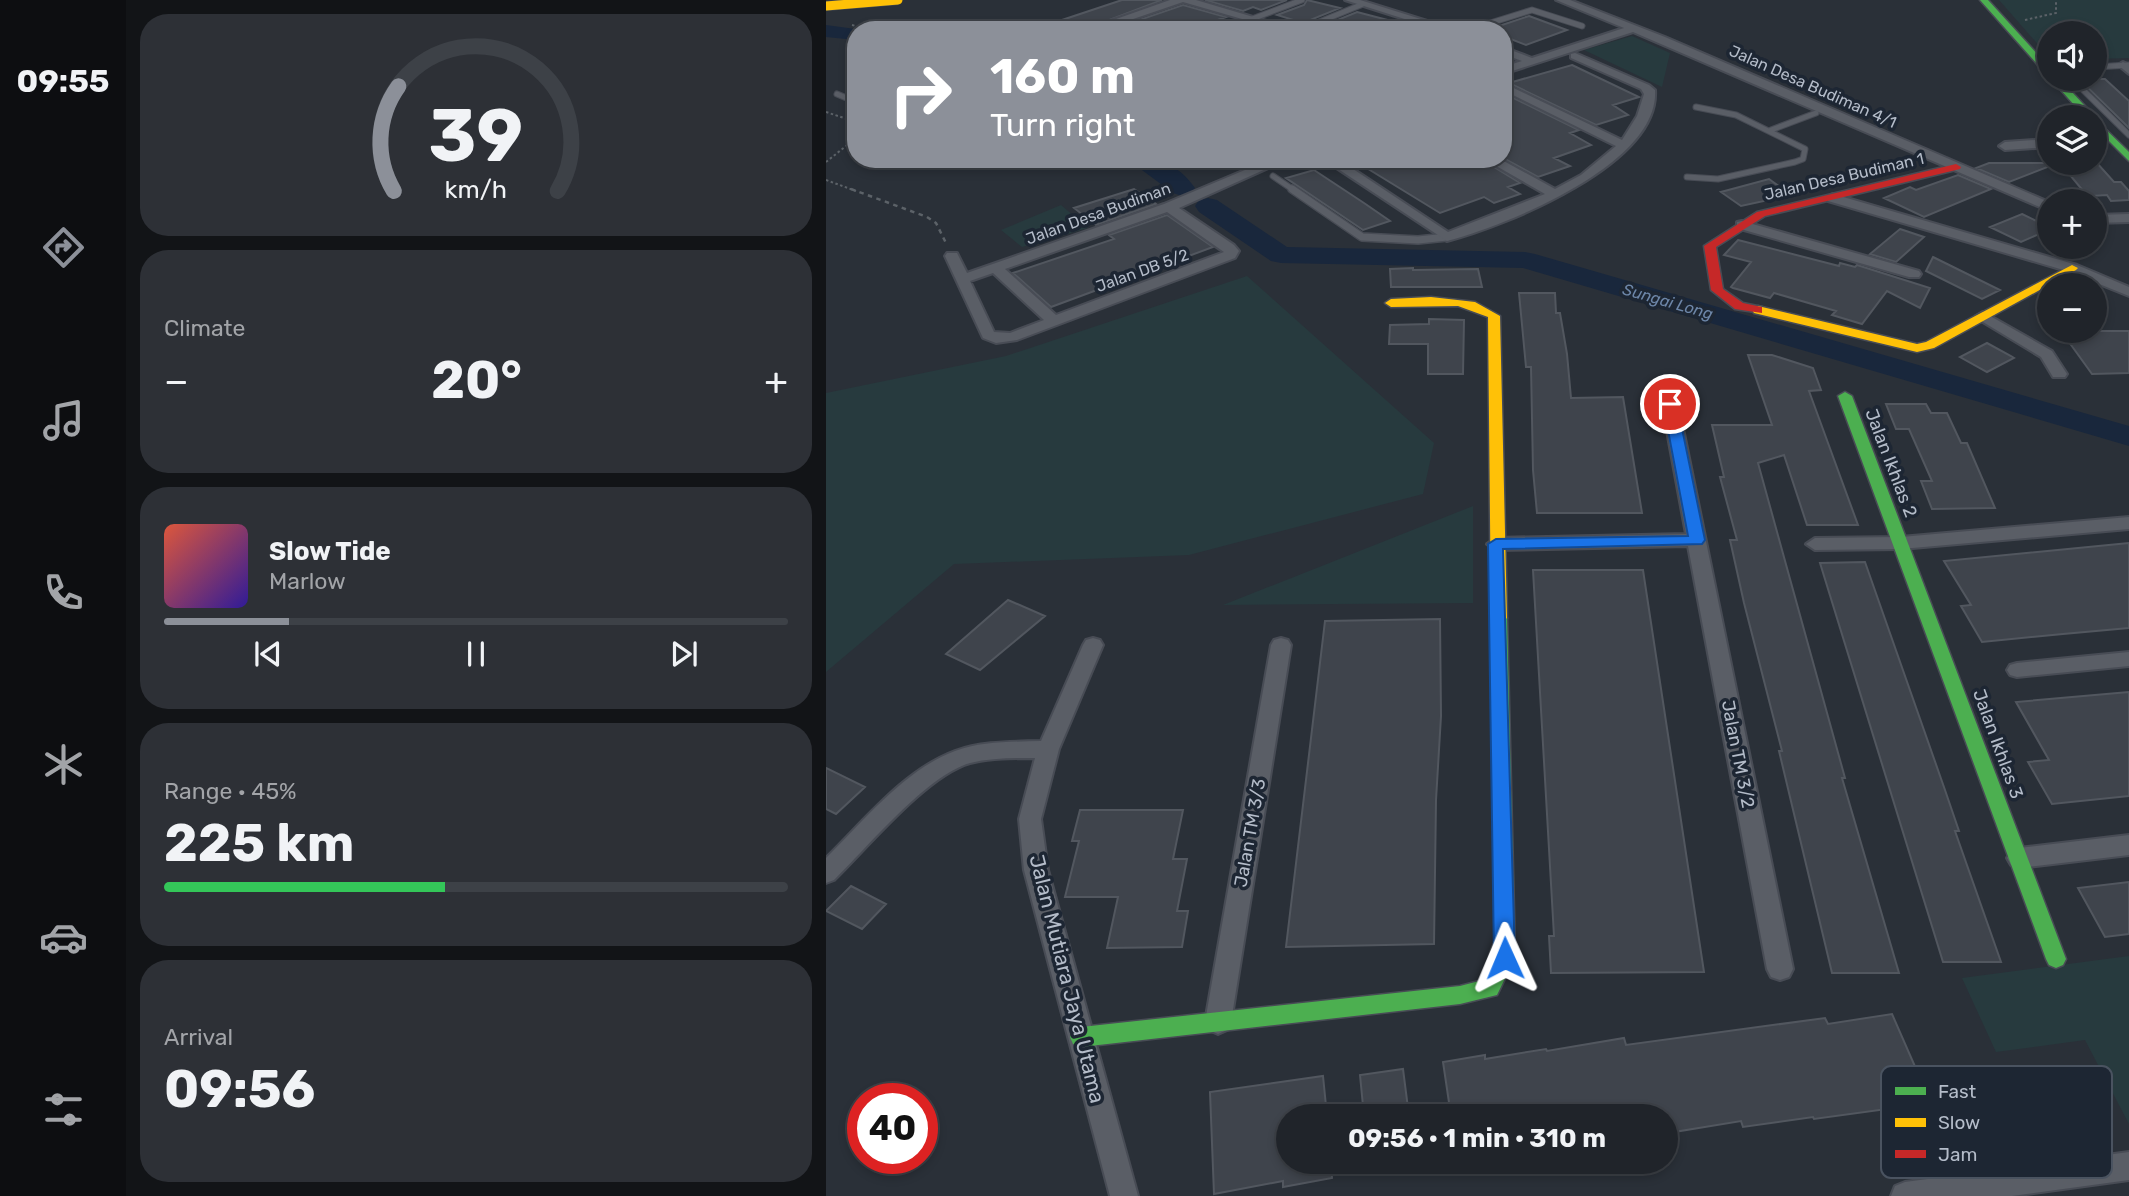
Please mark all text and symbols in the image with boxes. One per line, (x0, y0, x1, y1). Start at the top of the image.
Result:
map controls (2037, 21, 2107, 343)
button: sound (2037, 21, 2107, 91)
street label: Jalan Desa Budiman 4/1 (1726, 41, 1899, 132)
text: 160 m (990, 47, 1135, 105)
icon: right (875, 49, 966, 140)
text: 09:55 (17, 62, 109, 100)
text: 39 (429, 94, 523, 180)
button: layers (2037, 105, 2107, 175)
text: Turn right (990, 106, 1135, 144)
street label: Jalan Desa Budiman 1 (1762, 149, 1926, 204)
text: km/h (445, 175, 507, 204)
street label: Jalan Desa Budiman (1023, 178, 1173, 248)
button: + (2037, 189, 2107, 259)
icon: directions (39, 223, 88, 272)
street label: Jalan DB 5/2 (1093, 245, 1191, 296)
button: − (2037, 273, 2107, 343)
water label: Sungai Long (1621, 280, 1716, 324)
text: Climate (164, 314, 245, 342)
text: 20° (431, 349, 522, 411)
text: − (164, 358, 189, 404)
text: + (764, 358, 788, 404)
pin (1640, 374, 1700, 434)
icon: arrive (1651, 385, 1689, 423)
icon: music (39, 396, 88, 445)
street label: Jalan Ikhlas 2 (1860, 406, 1922, 520)
text: Slow Tide (269, 536, 391, 567)
text: Marlow (269, 567, 346, 595)
icon: phone (39, 568, 88, 617)
icon: previous (249, 635, 287, 673)
icon: pause (457, 635, 495, 673)
icon: next (665, 635, 703, 673)
street label: Jalan Ikhlas 3 (1968, 686, 2028, 802)
street label: Jalan TM 3/2 (1717, 698, 1759, 810)
icon: climate (39, 740, 88, 789)
text: Range · 45% (164, 777, 297, 805)
street label: Jalan TM 3/3 (1230, 777, 1270, 889)
text: 225 km (164, 812, 354, 874)
street label: Jalan Mutiara Jaya Utama (1024, 852, 1111, 1106)
icon: car (39, 913, 88, 962)
position arrow (1468, 921, 1542, 995)
text: Arrival (164, 1023, 233, 1051)
text: 09:56 (164, 1058, 315, 1120)
legend (1881, 1066, 2112, 1178)
text: Fast (1938, 1080, 1977, 1103)
speed limit sign: 40 (847, 1083, 938, 1174)
icon: filters (39, 1085, 88, 1134)
text: Slow (1938, 1111, 1980, 1134)
text: 09:56 · 1 min · 310 m (1348, 1123, 1606, 1154)
text: Jam (1938, 1143, 1977, 1166)

